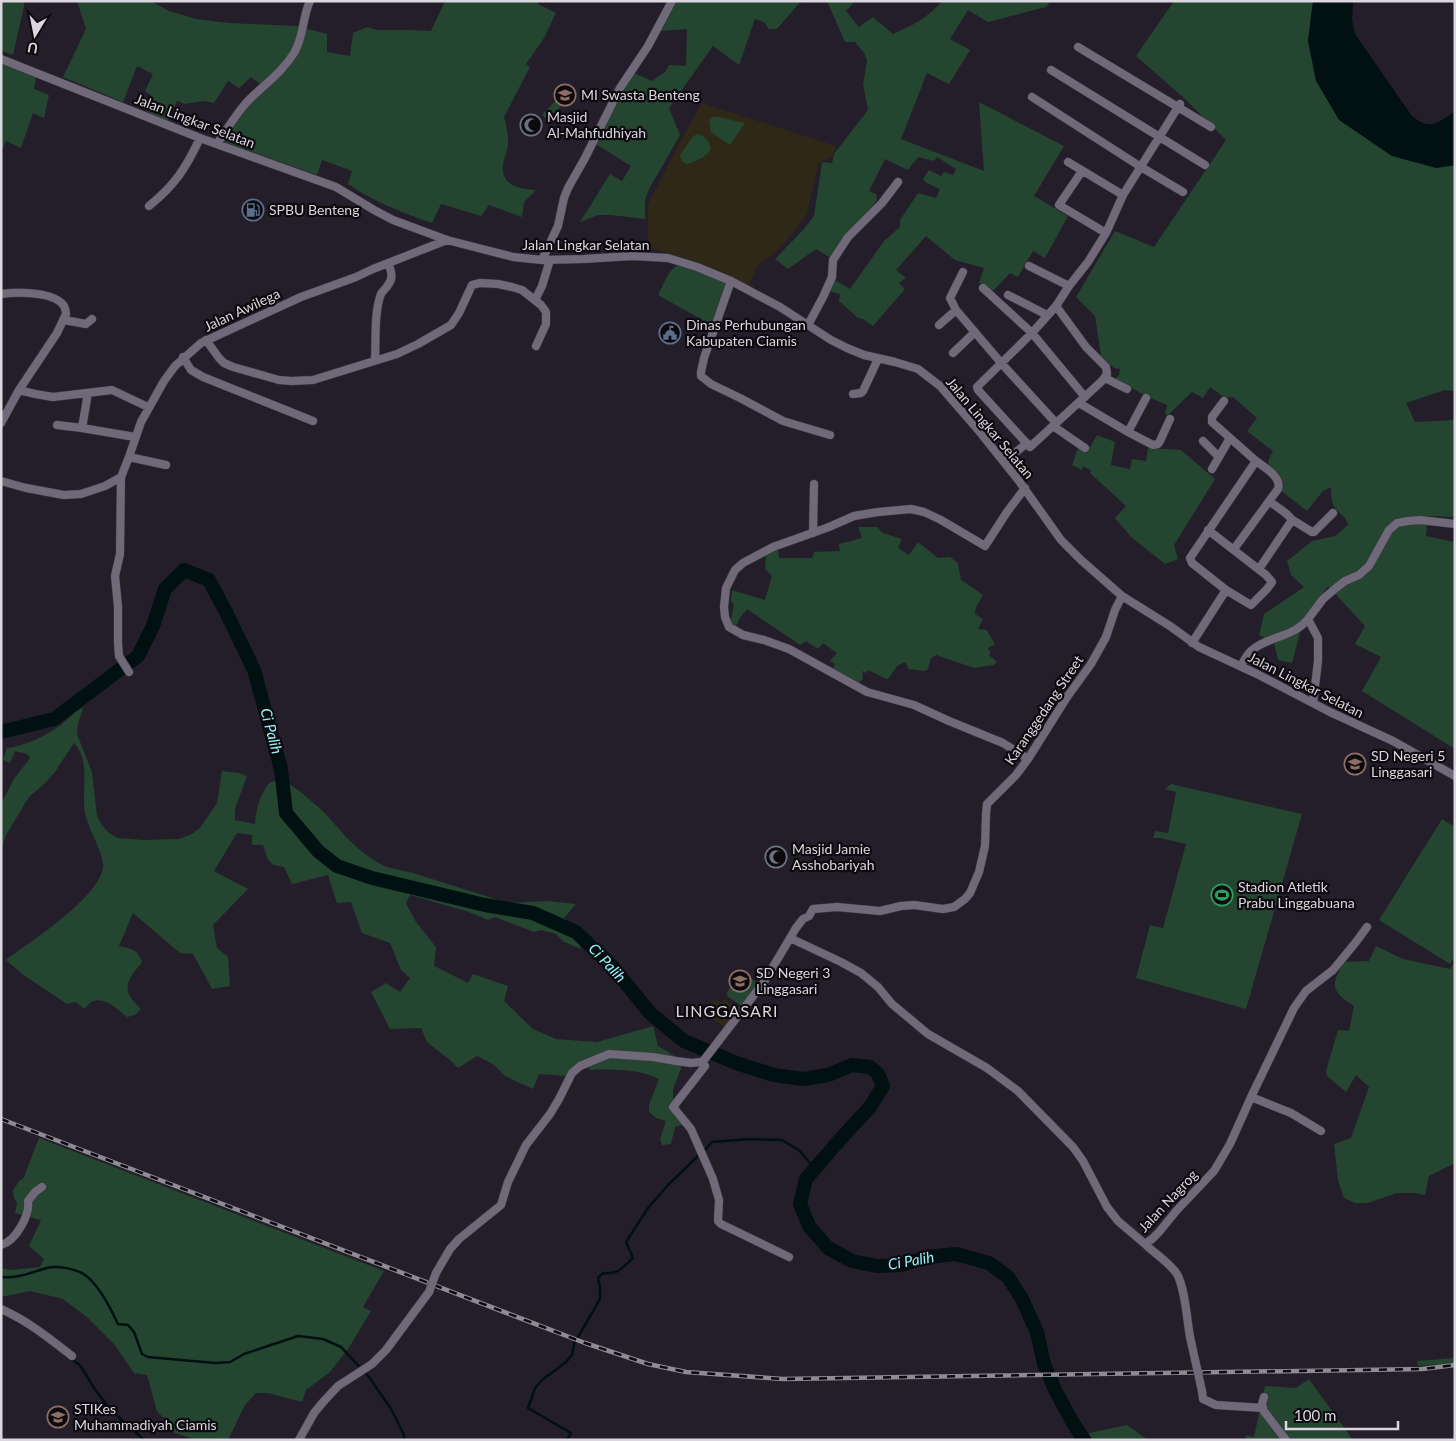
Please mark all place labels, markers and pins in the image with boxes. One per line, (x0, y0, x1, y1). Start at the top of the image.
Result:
school or university icon: MI Swasta Benteng (553, 83, 577, 107)
place label: MI Swasta Benteng (581, 86, 700, 103)
place label: Masjid Al-Mahfudhiyah (547, 108, 646, 141)
mosque icon: Masjid Al-Mahfudhiyah (519, 113, 543, 137)
fuel station icon: SPBU Benteng (241, 198, 265, 222)
place label: SPBU Benteng (269, 201, 359, 218)
place label: Dinas Perhubungan Kabupaten Ciamis (686, 316, 806, 349)
public building icon: Dinas Perhubungan Kabupaten Ciamis (658, 321, 682, 345)
place label: SD Negeri 5 Linggasari (1371, 747, 1445, 780)
school or university icon: SD Negeri 5 Linggasari (1343, 752, 1367, 776)
place label: Masjid Jamie Asshobariyah (792, 840, 874, 873)
mosque icon: Masjid Jamie Asshobariyah (764, 845, 788, 869)
place label: Stadion Atletik Prabu Linggabuana (1238, 878, 1355, 911)
sports icon: Stadion Atletik Prabu Linggabuana (1210, 883, 1234, 907)
place label: SD Negeri 3 Linggasari (756, 964, 830, 997)
school or university icon: SD Negeri 3 Linggasari (728, 969, 752, 993)
place label: STIKes Muhammadiyah Ciamis (74, 1400, 217, 1433)
school or university icon: STIKes Muhammadiyah Ciamis (46, 1405, 70, 1429)

